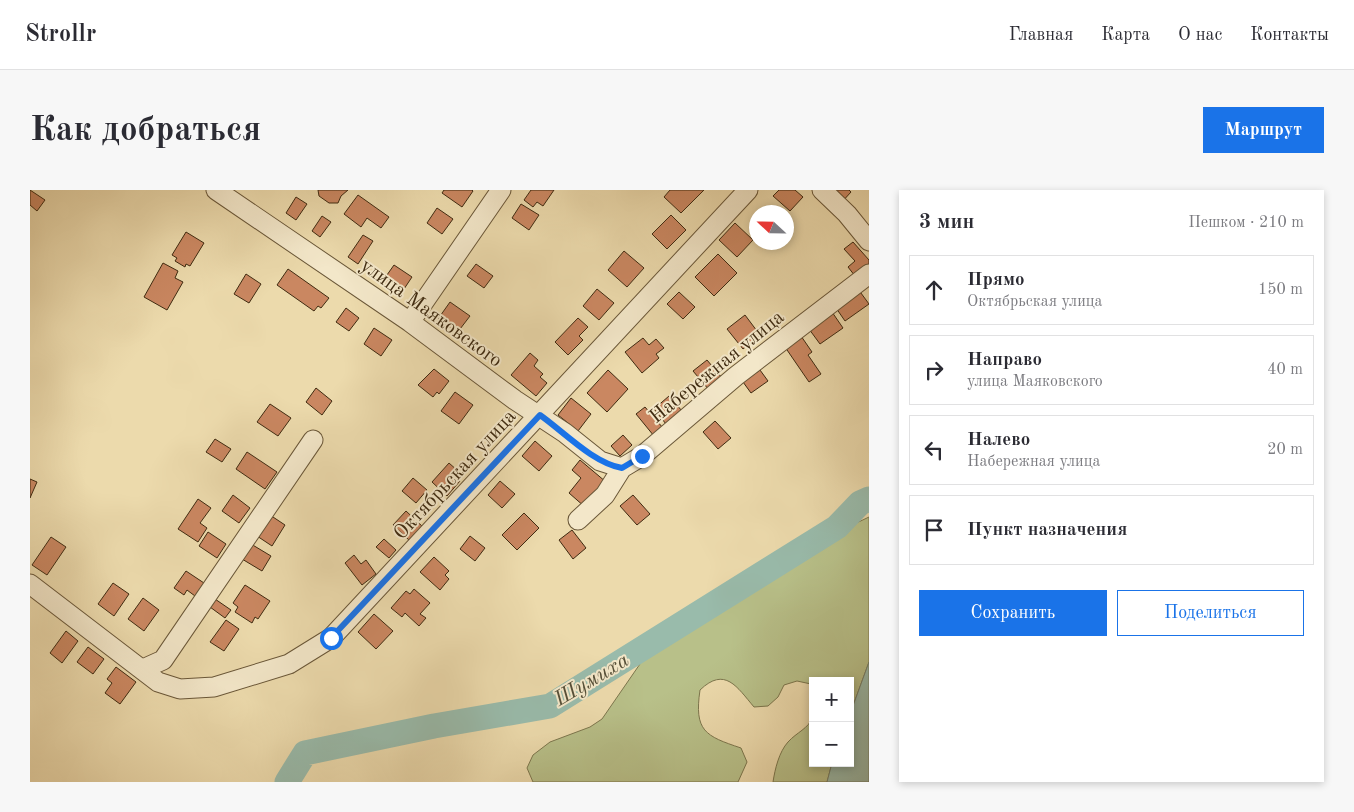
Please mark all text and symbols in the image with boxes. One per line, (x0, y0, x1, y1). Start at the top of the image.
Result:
text: Strollr (25, 23, 96, 47)
text: Главная (1009, 26, 1073, 44)
text: Карта (1101, 26, 1150, 44)
text: О нас (1178, 26, 1222, 44)
text: Контакты (1250, 26, 1329, 44)
button: Маршрут (1203, 107, 1324, 153)
text: Как добраться (30, 113, 261, 148)
north arrow (749, 205, 794, 250)
text: 3 мин (919, 212, 974, 233)
text: Пешком · 210 m (1188, 215, 1304, 231)
street label: улица Маяковского (356, 256, 505, 372)
text: Прямо (967, 271, 1025, 290)
icon: ahead (920, 276, 948, 304)
text: 150 m (1258, 282, 1303, 298)
text: Октябрьская улица (967, 294, 1102, 310)
street label: Набережная улица (646, 307, 788, 428)
text: Направо (967, 351, 1042, 370)
icon: right (920, 356, 948, 384)
text: 40 m (1267, 362, 1303, 378)
text: улица Маяковского (967, 374, 1103, 390)
street label: Октябрьская улица (390, 407, 521, 544)
text: Налево (967, 431, 1030, 450)
icon: left (920, 436, 948, 464)
text: 20 m (1267, 442, 1303, 458)
route end (631, 445, 654, 468)
text: Набережная улица (967, 454, 1100, 470)
icon: arrive (920, 516, 948, 544)
text: Пункт назначения (967, 521, 1127, 540)
button: Сохранить (919, 590, 1107, 636)
button: Поделиться (1117, 590, 1304, 636)
route start (320, 627, 343, 650)
water label: Шумиха (550, 650, 633, 711)
map controls (809, 677, 854, 767)
button: + (809, 677, 854, 722)
button: − (809, 722, 854, 767)

